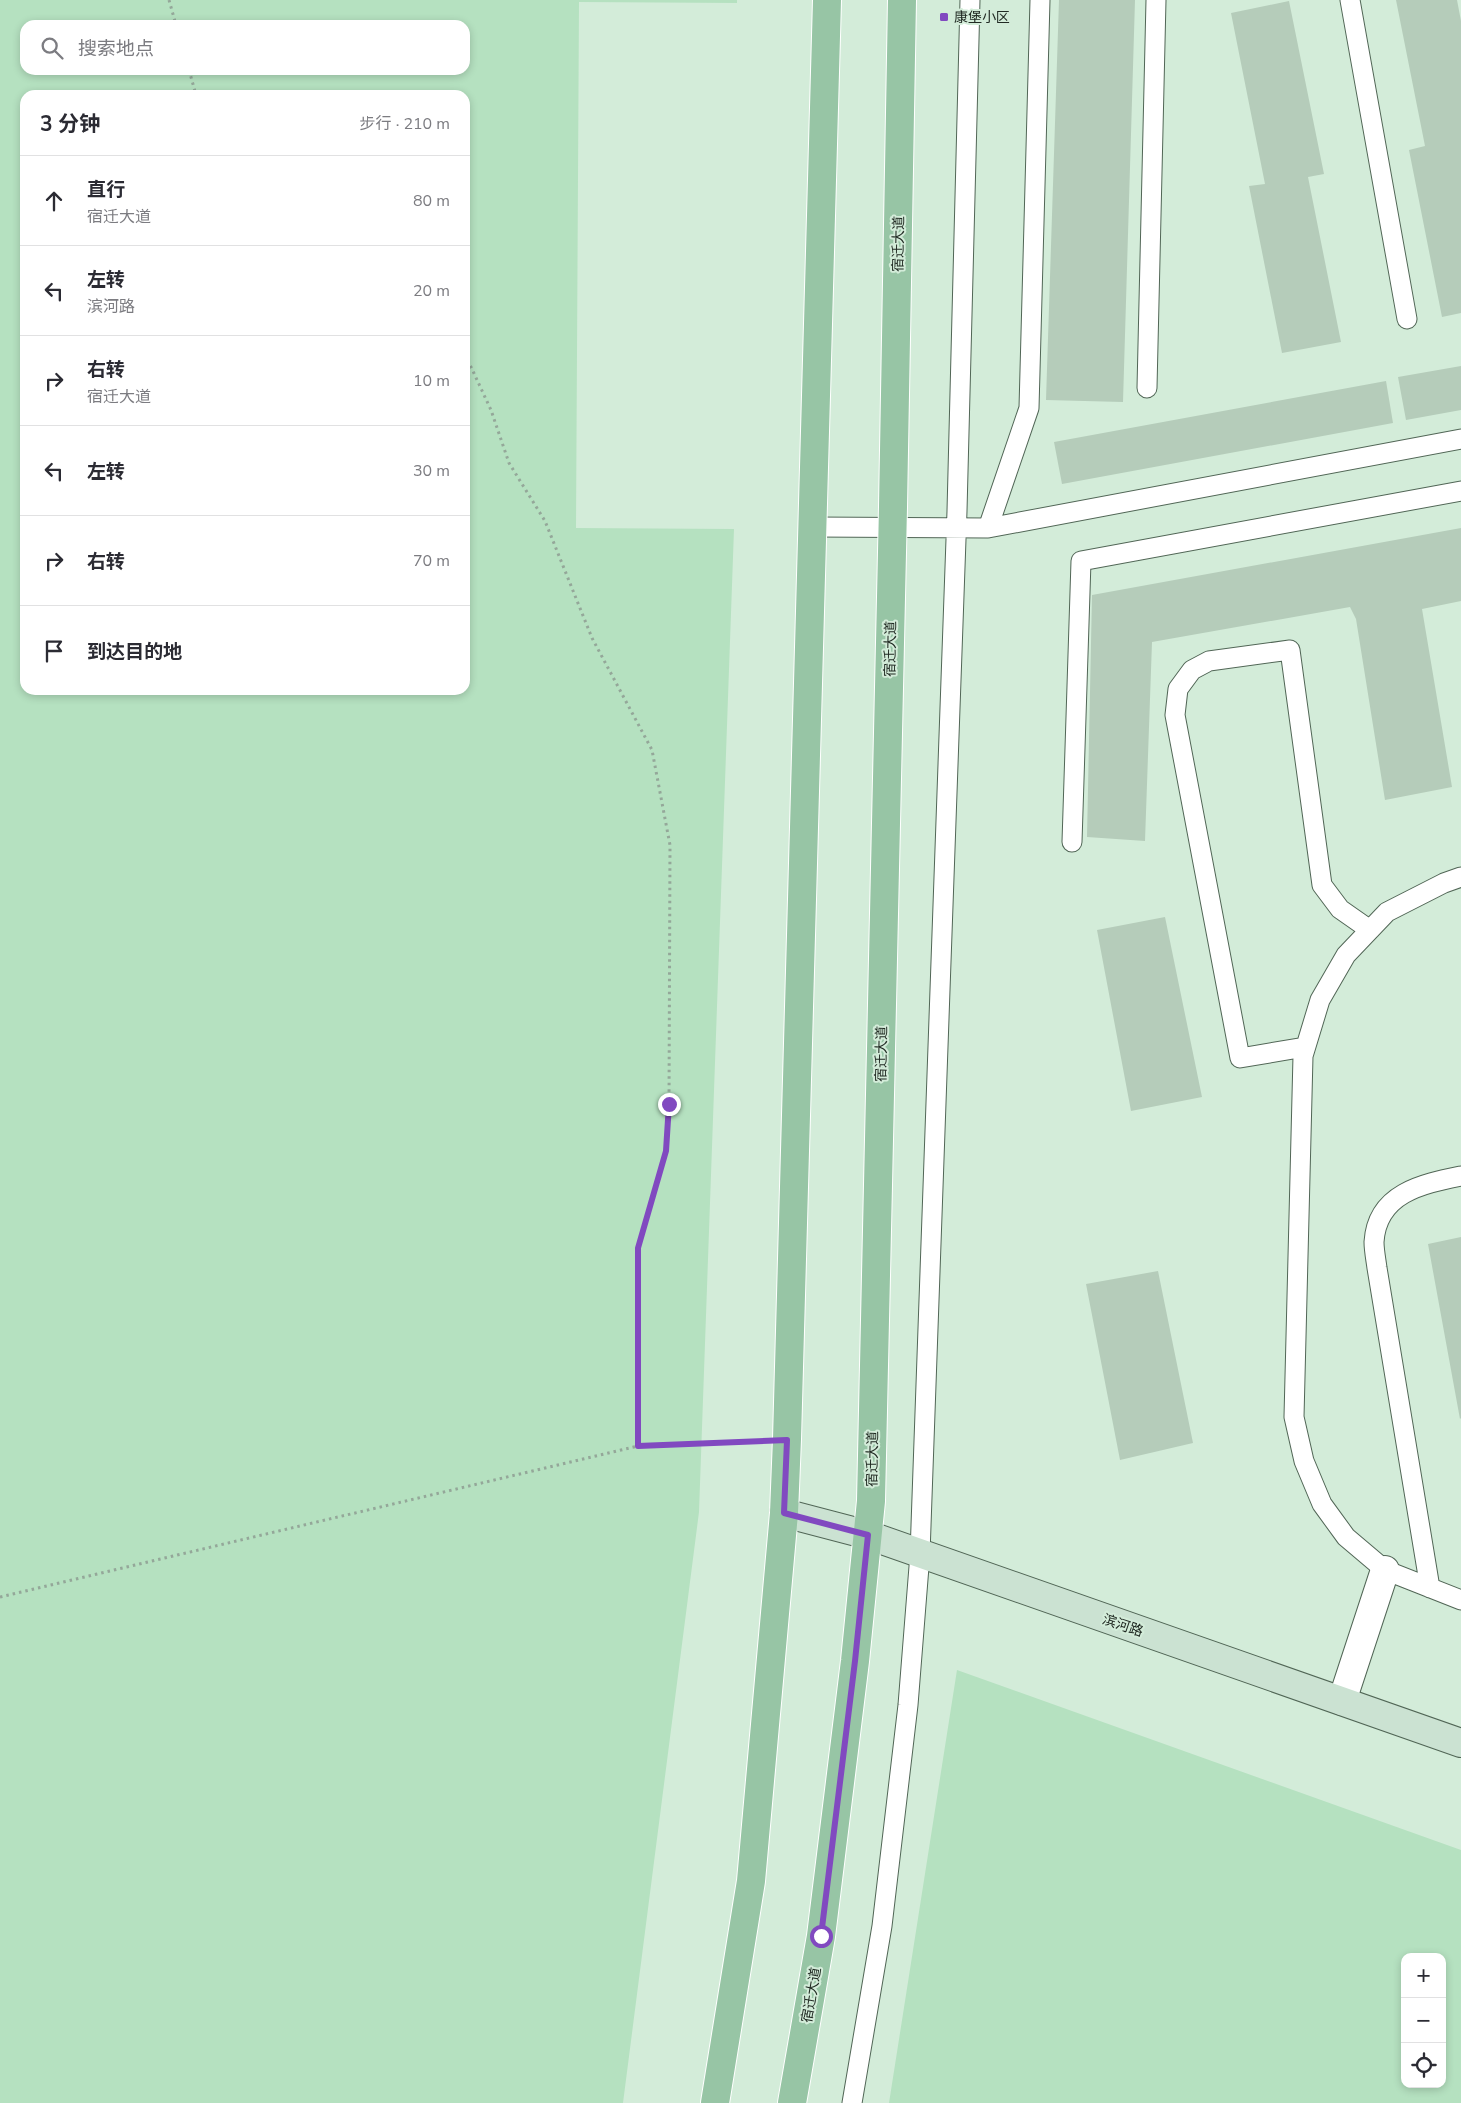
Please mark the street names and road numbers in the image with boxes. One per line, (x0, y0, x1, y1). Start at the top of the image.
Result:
street label: 宿迁大道 (889, 216, 908, 272)
street label: 宿迁大道 (881, 621, 900, 677)
street label: 宿迁大道 (872, 1026, 891, 1082)
street label: 宿迁大道 (863, 1431, 882, 1487)
street label: 滨河路 (1100, 1610, 1146, 1641)
street label: 宿迁大道 (797, 1966, 826, 2024)

